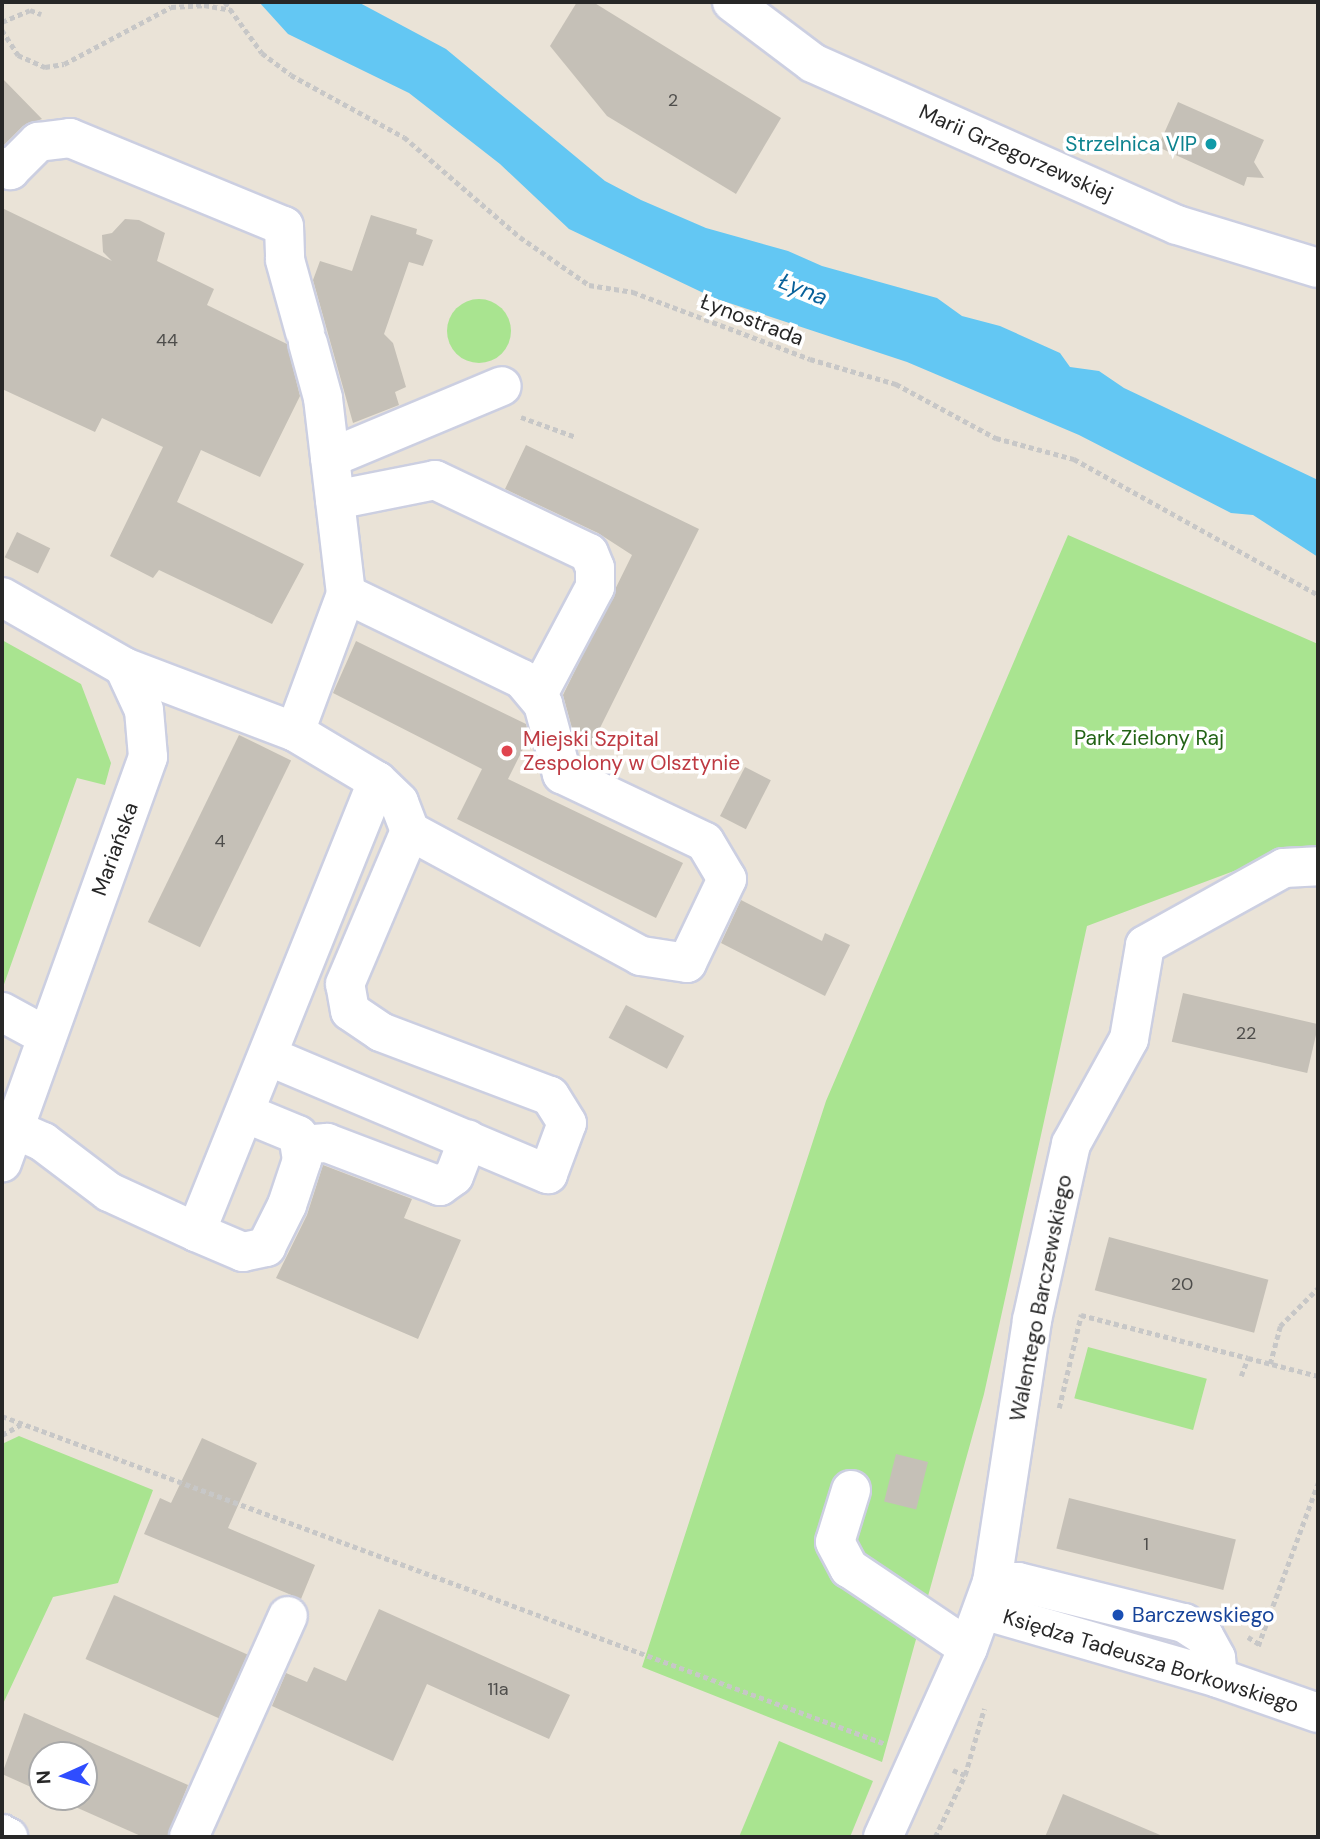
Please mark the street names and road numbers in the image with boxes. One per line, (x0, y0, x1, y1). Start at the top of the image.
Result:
street label: Marii Grzegorzewskiej (915, 99, 1117, 207)
street label: Łynostrada (697, 289, 807, 351)
street label: Mariańska (86, 799, 144, 899)
street label: Walentego Barczewskiego (1005, 1172, 1077, 1424)
street label: Księdza Tadeusza Borkowskiego (1000, 1604, 1302, 1718)

